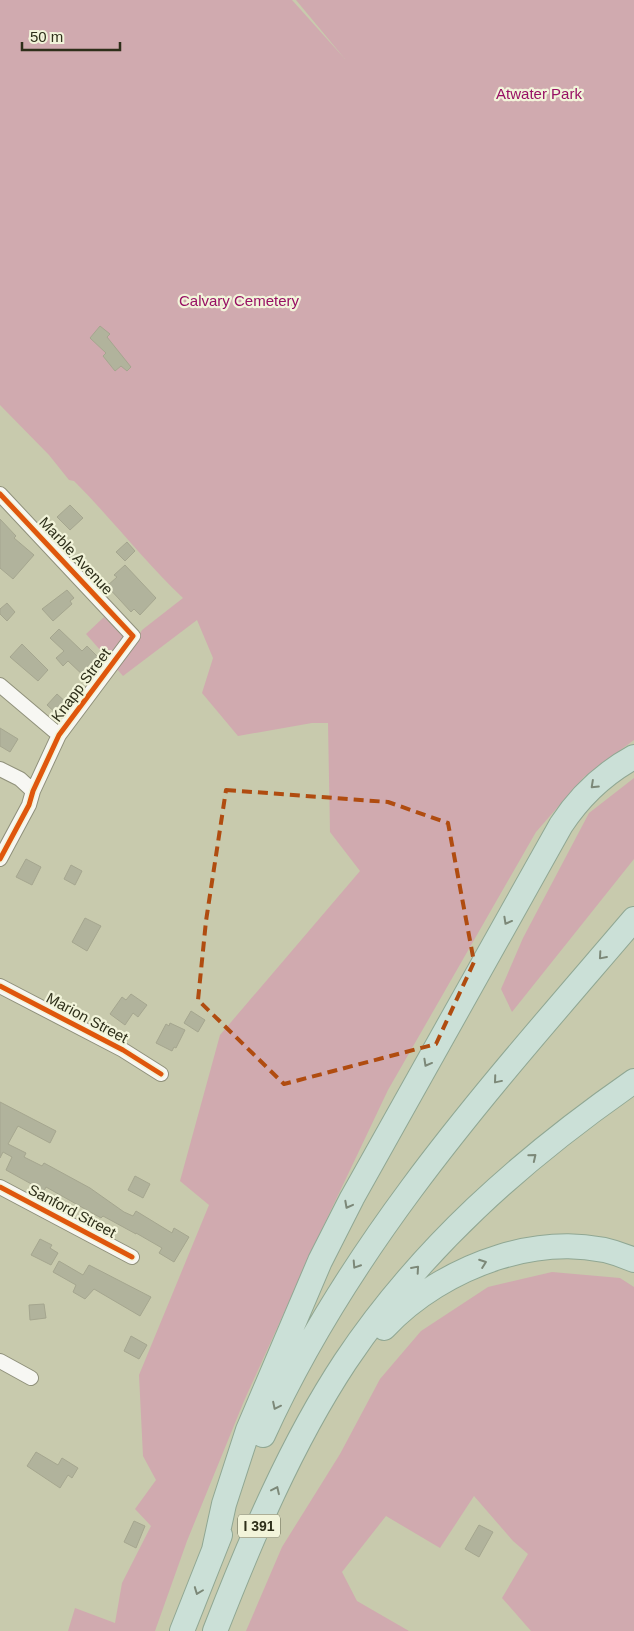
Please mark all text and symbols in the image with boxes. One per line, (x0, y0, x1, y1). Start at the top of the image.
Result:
scale bar (22, 20, 120, 52)
text: 50 m (30, 28, 63, 45)
park label: Atwater Park (496, 85, 582, 102)
park label: Calvary Cemetery (179, 292, 300, 309)
street label: Marble Avenue (36, 513, 117, 598)
street label: Knapp Street (47, 644, 114, 725)
one-way arrow (591, 779, 600, 788)
one-way arrow (503, 916, 513, 925)
one-way arrow (599, 951, 608, 960)
street label: Marion Street (43, 989, 132, 1047)
one-way arrow (424, 1058, 434, 1067)
one-way arrow (494, 1074, 502, 1083)
one-way arrow (527, 1154, 536, 1162)
street label: Sanford Street (26, 1180, 120, 1241)
one-way arrow (344, 1199, 354, 1208)
one-way arrow (353, 1259, 362, 1269)
one-way arrow (478, 1259, 486, 1269)
one-way arrow (410, 1266, 419, 1275)
one-way arrow (272, 1401, 282, 1410)
one-way arrow (270, 1486, 280, 1495)
road number: I 391 (238, 1514, 280, 1538)
one-way arrow (194, 1586, 204, 1594)

